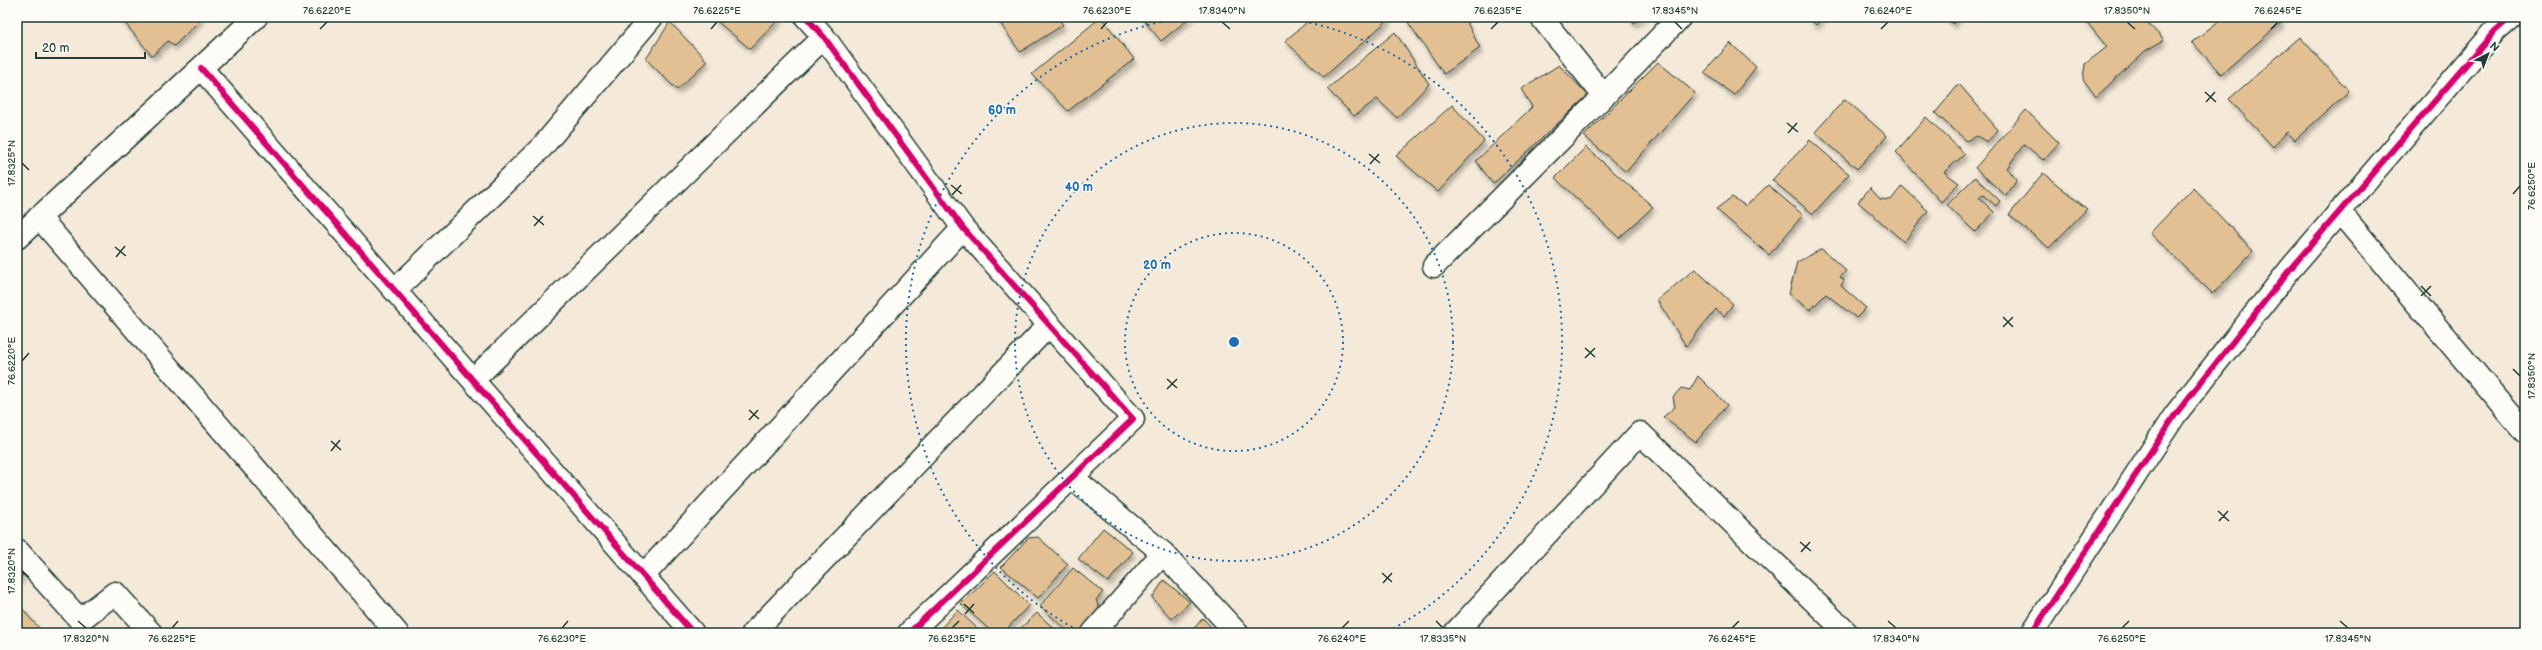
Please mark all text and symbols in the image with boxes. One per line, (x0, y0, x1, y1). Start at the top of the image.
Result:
text: 76.6220°E (303, 5, 351, 17)
text: 76.6225°E (693, 5, 741, 17)
text: 76.6230°E (1083, 5, 1131, 17)
text: 17.8340°N (1199, 5, 1245, 17)
text: 76.6235°E (1474, 5, 1522, 17)
text: 17.8345°N (1652, 5, 1698, 17)
text: 76.6240°E (1864, 5, 1912, 17)
text: 17.8350°N (2104, 5, 2150, 17)
text: 76.6245°E (2254, 5, 2302, 17)
scale bar (36, 34, 145, 60)
north arrow (2468, 34, 2508, 74)
text: N (2487, 39, 2502, 55)
text: 20 m (42, 41, 69, 56)
text: 60 m (988, 103, 1016, 118)
text: 17.8325°N (6, 140, 18, 186)
text: 76.6250°E (2526, 162, 2538, 210)
text: 40 m (1065, 180, 1093, 195)
text: 20 m (1143, 258, 1171, 273)
centre of rings (1227, 335, 1241, 349)
text: 76.6220°E (6, 337, 18, 385)
text: 17.8350°N (2526, 353, 2538, 399)
text: 17.8320°N (6, 548, 18, 594)
text: 17.8320°N (63, 633, 109, 645)
text: 76.6225°E (148, 633, 196, 645)
text: 76.6230°E (538, 633, 586, 645)
text: 76.6235°E (928, 633, 976, 645)
text: 76.6240°E (1318, 633, 1366, 645)
text: 17.8335°N (1420, 633, 1466, 645)
text: 76.6245°E (1708, 633, 1756, 645)
text: 17.8340°N (1873, 633, 1919, 645)
text: 76.6250°E (2098, 633, 2146, 645)
text: 17.8345°N (2325, 633, 2371, 645)

